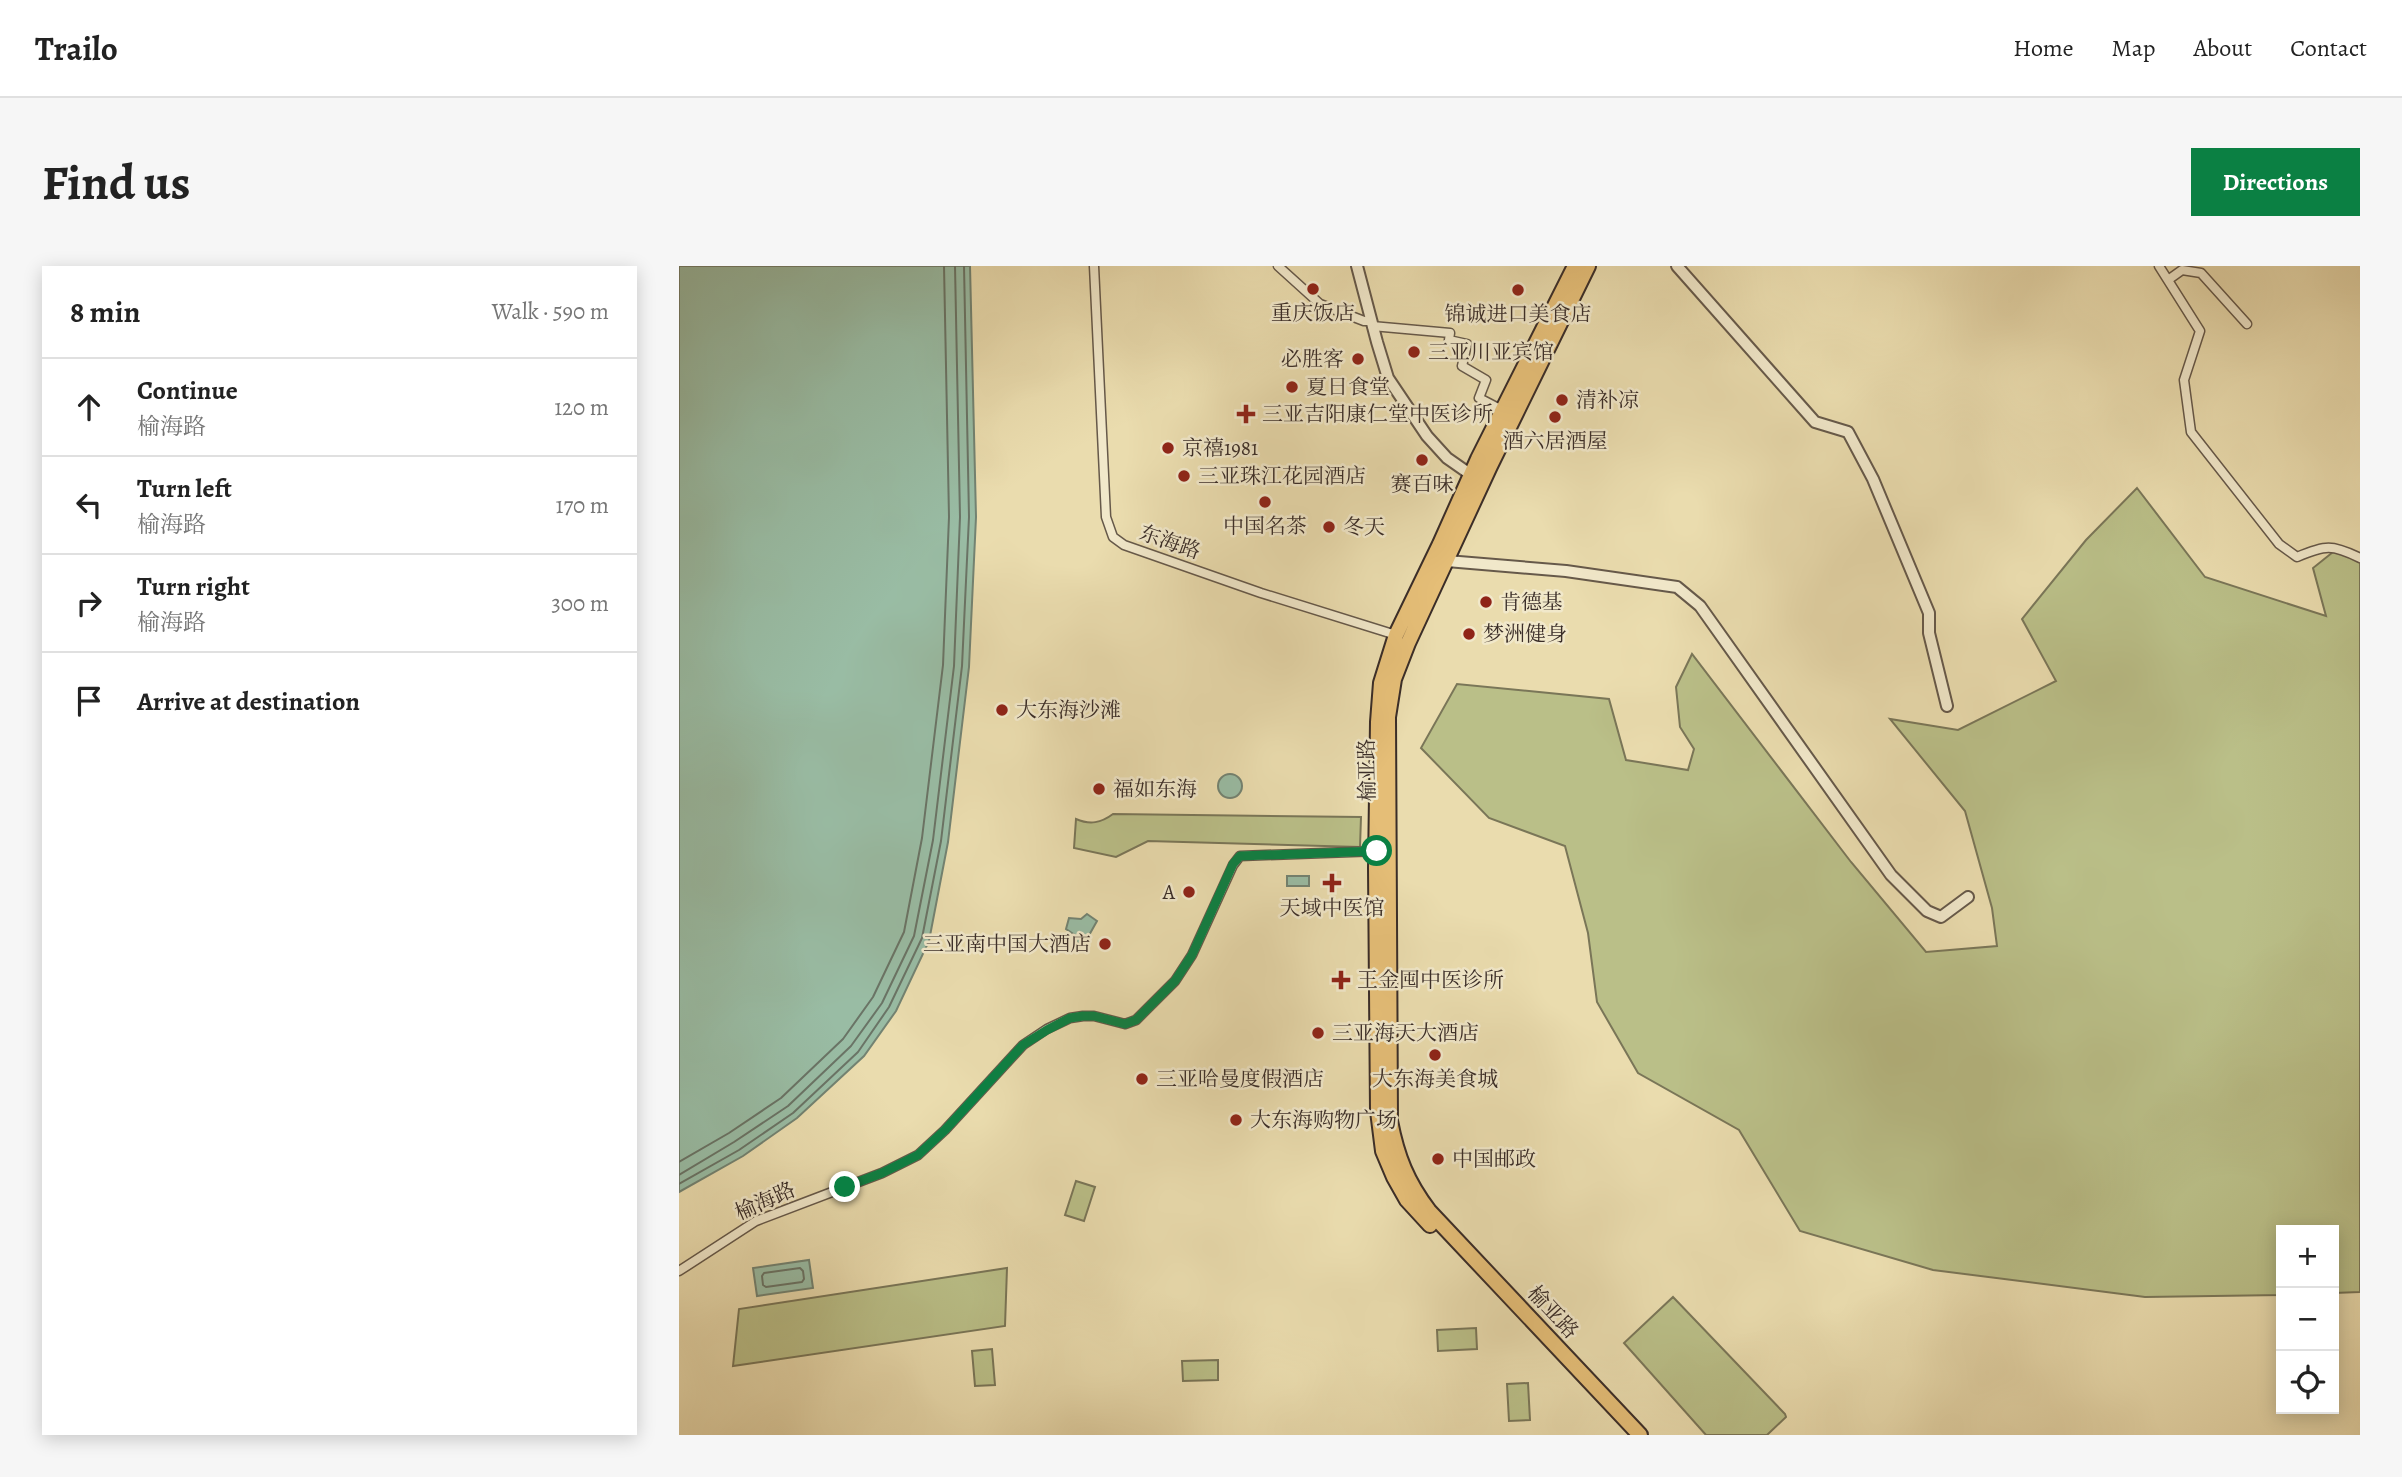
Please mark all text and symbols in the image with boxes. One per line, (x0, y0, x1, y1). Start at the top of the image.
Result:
text: Trailo (35, 26, 118, 71)
text: Home (2013, 32, 2074, 64)
text: Map (2112, 32, 2156, 64)
text: About (2194, 32, 2252, 64)
text: Contact (2290, 32, 2367, 64)
button: Directions (2191, 148, 2360, 216)
text: Find us (42, 149, 190, 216)
marker: 重庆饭店 (1305, 281, 1321, 297)
marker: 锦诚进口美食店 (1510, 282, 1526, 298)
text: 8 min (70, 292, 140, 332)
text: Walk · 590 m (492, 296, 609, 327)
place label: 重庆饭店 (1271, 299, 1355, 327)
place label: 锦诚进口美食店 (1445, 300, 1592, 328)
place label: 三亚川亚宾馆 (1428, 338, 1554, 366)
marker: 三亚川亚宾馆 (1406, 344, 1422, 360)
place label: 必胜客 (1281, 345, 1344, 373)
marker: 必胜客 (1350, 351, 1366, 367)
text: Continue (137, 373, 238, 408)
place label: 夏日食堂 (1306, 373, 1390, 401)
marker: 夏日食堂 (1284, 379, 1300, 395)
place label: 清补凉 (1576, 386, 1639, 414)
icon: ahead (70, 388, 108, 426)
text: 120 m (554, 392, 609, 423)
marker: 清补凉 (1554, 392, 1570, 408)
place label: 三亚吉阳康仁堂中医诊所 (1262, 400, 1493, 428)
marker: 三亚吉阳康仁堂中医诊所 (1236, 404, 1256, 424)
marker: 酒六居酒屋 (1547, 409, 1563, 425)
text: 榆海路 (137, 411, 206, 442)
place label: 酒六居酒屋 (1503, 427, 1608, 455)
place label: 京禧1981 (1182, 434, 1258, 462)
marker: 京禧1981 (1160, 440, 1176, 456)
marker: 赛百味 (1414, 452, 1430, 468)
place label: 三亚珠江花园酒店 (1198, 462, 1366, 490)
marker: 三亚珠江花园酒店 (1176, 468, 1192, 484)
place label: 赛百味 (1391, 470, 1454, 498)
text: Turn left (137, 471, 232, 506)
icon: left (70, 486, 108, 524)
text: 170 m (556, 490, 609, 521)
marker: 中国名茶 (1257, 494, 1273, 510)
text: 榆海路 (137, 509, 206, 540)
place label: 中国名茶 (1223, 512, 1307, 540)
place label: 冬天 (1343, 513, 1385, 541)
street label: 东海路 (1136, 519, 1204, 565)
marker: 冬天 (1321, 519, 1337, 535)
text: Turn right (137, 569, 250, 604)
icon: right (70, 584, 108, 622)
text: 300 m (551, 588, 609, 619)
place label: 肯德基 (1500, 588, 1563, 616)
marker: 肯德基 (1478, 594, 1494, 610)
text: 榆海路 (137, 607, 206, 638)
place label: 梦洲健身 (1483, 620, 1567, 648)
marker: 梦洲健身 (1461, 626, 1477, 642)
icon: arrive (70, 682, 108, 720)
text: Arrive at destination (137, 684, 360, 719)
place label: 大东海沙滩 (1016, 696, 1121, 724)
marker: 大东海沙滩 (994, 702, 1010, 718)
street label: 榆亚路 (1352, 738, 1382, 802)
place label: 福如东海 (1113, 775, 1197, 803)
marker: 福如东海 (1091, 781, 1107, 797)
route start (1361, 835, 1392, 866)
marker: 天域中医馆 (1322, 873, 1342, 893)
place label: A (1162, 878, 1176, 906)
marker: A (1181, 884, 1197, 900)
place label: 天域中医馆 (1280, 894, 1385, 922)
place label: 三亚南中国大酒店 (923, 930, 1091, 958)
marker: 三亚南中国大酒店 (1097, 936, 1113, 952)
place label: 王金囤中医诊所 (1357, 966, 1504, 994)
marker: 王金囤中医诊所 (1331, 970, 1351, 990)
place label: 三亚海天大酒店 (1332, 1019, 1479, 1047)
marker: 三亚海天大酒店 (1310, 1025, 1326, 1041)
marker: 大东海美食城 (1427, 1047, 1443, 1063)
place label: 三亚哈曼度假酒店 (1156, 1065, 1324, 1093)
place label: 大东海美食城 (1372, 1065, 1498, 1093)
marker: 三亚哈曼度假酒店 (1134, 1071, 1150, 1087)
place label: 大东海购物广场 (1250, 1106, 1397, 1134)
marker: 大东海购物广场 (1228, 1112, 1244, 1128)
place label: 中国邮政 (1452, 1145, 1536, 1173)
marker: 中国邮政 (1430, 1151, 1446, 1167)
route end (829, 1171, 860, 1202)
street label: 榆海路 (731, 1175, 799, 1227)
map controls (2276, 1225, 2339, 1414)
button: + (2276, 1225, 2339, 1288)
street label: 榆亚路 (1521, 1279, 1585, 1345)
button: − (2276, 1288, 2339, 1351)
button: locate (2276, 1351, 2339, 1414)

